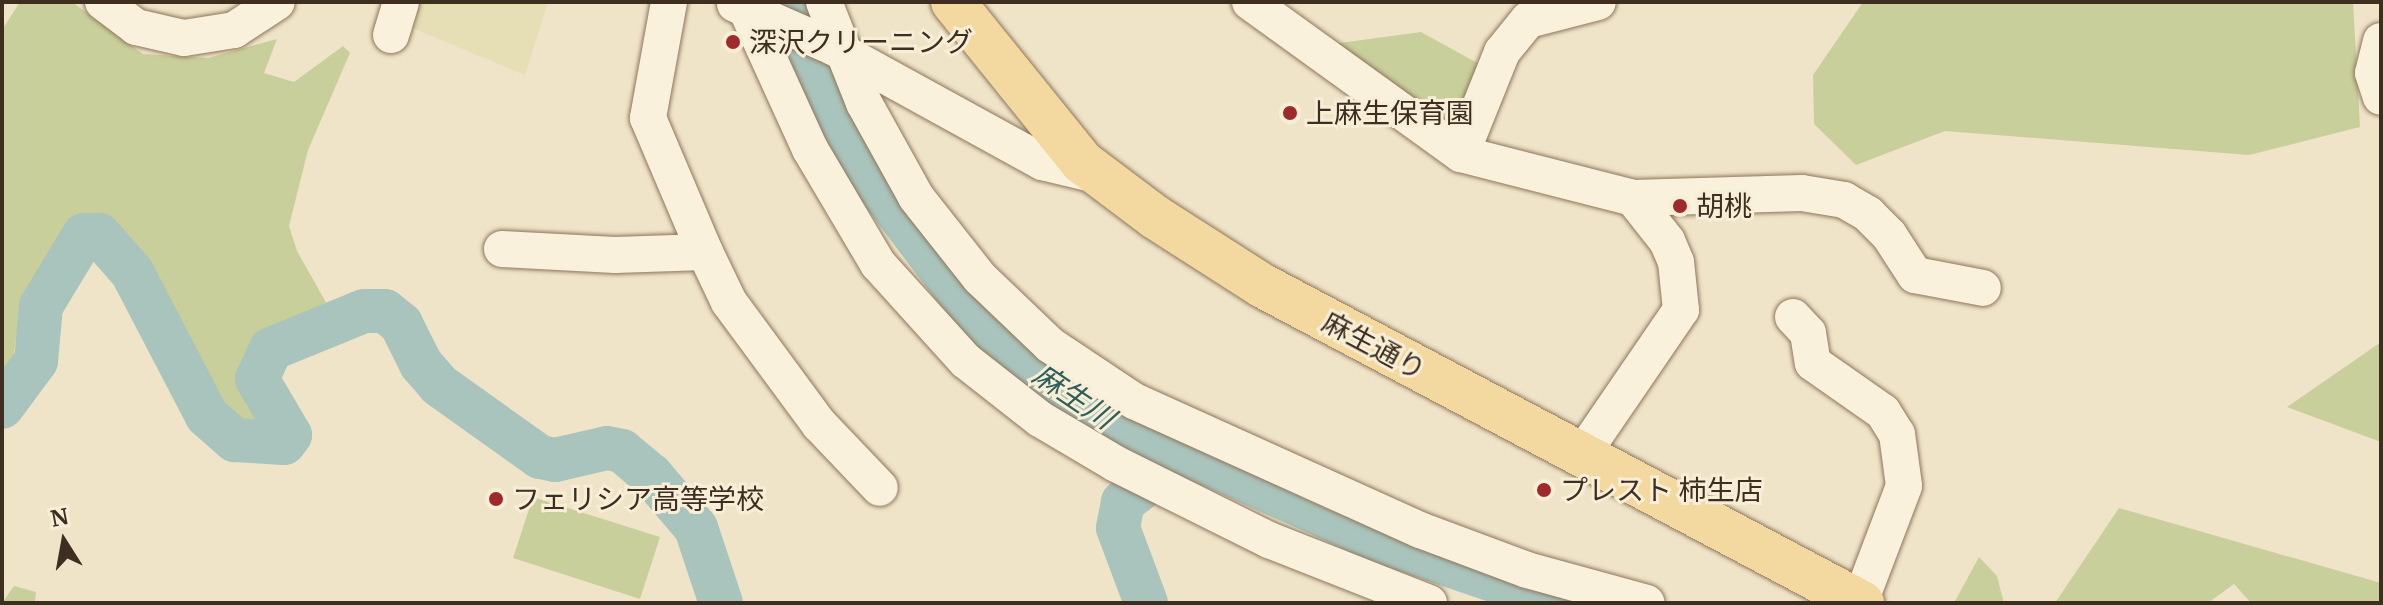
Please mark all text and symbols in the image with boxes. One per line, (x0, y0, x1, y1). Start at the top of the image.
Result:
place label: 深沢クリーニング (749, 25, 973, 59)
marker: 深沢クリーニング (724, 33, 742, 51)
place label: 上麻生保育園 (1306, 96, 1474, 130)
marker: 上麻生保育園 (1281, 104, 1299, 122)
place label: 胡桃 (1696, 189, 1752, 223)
marker: 胡桃 (1671, 197, 1689, 215)
street label: 麻生通り (1317, 305, 1431, 387)
water label: 麻生川 (1027, 356, 1121, 436)
place label: プレスト 柿生店 (1560, 473, 1763, 507)
marker: プレスト 柿生店 (1535, 481, 1553, 499)
place label: フェリシア高等学校 (512, 482, 764, 516)
marker: フェリシア高等学校 (487, 490, 505, 508)
north arrow (24, 501, 104, 581)
text: N (48, 502, 71, 533)

